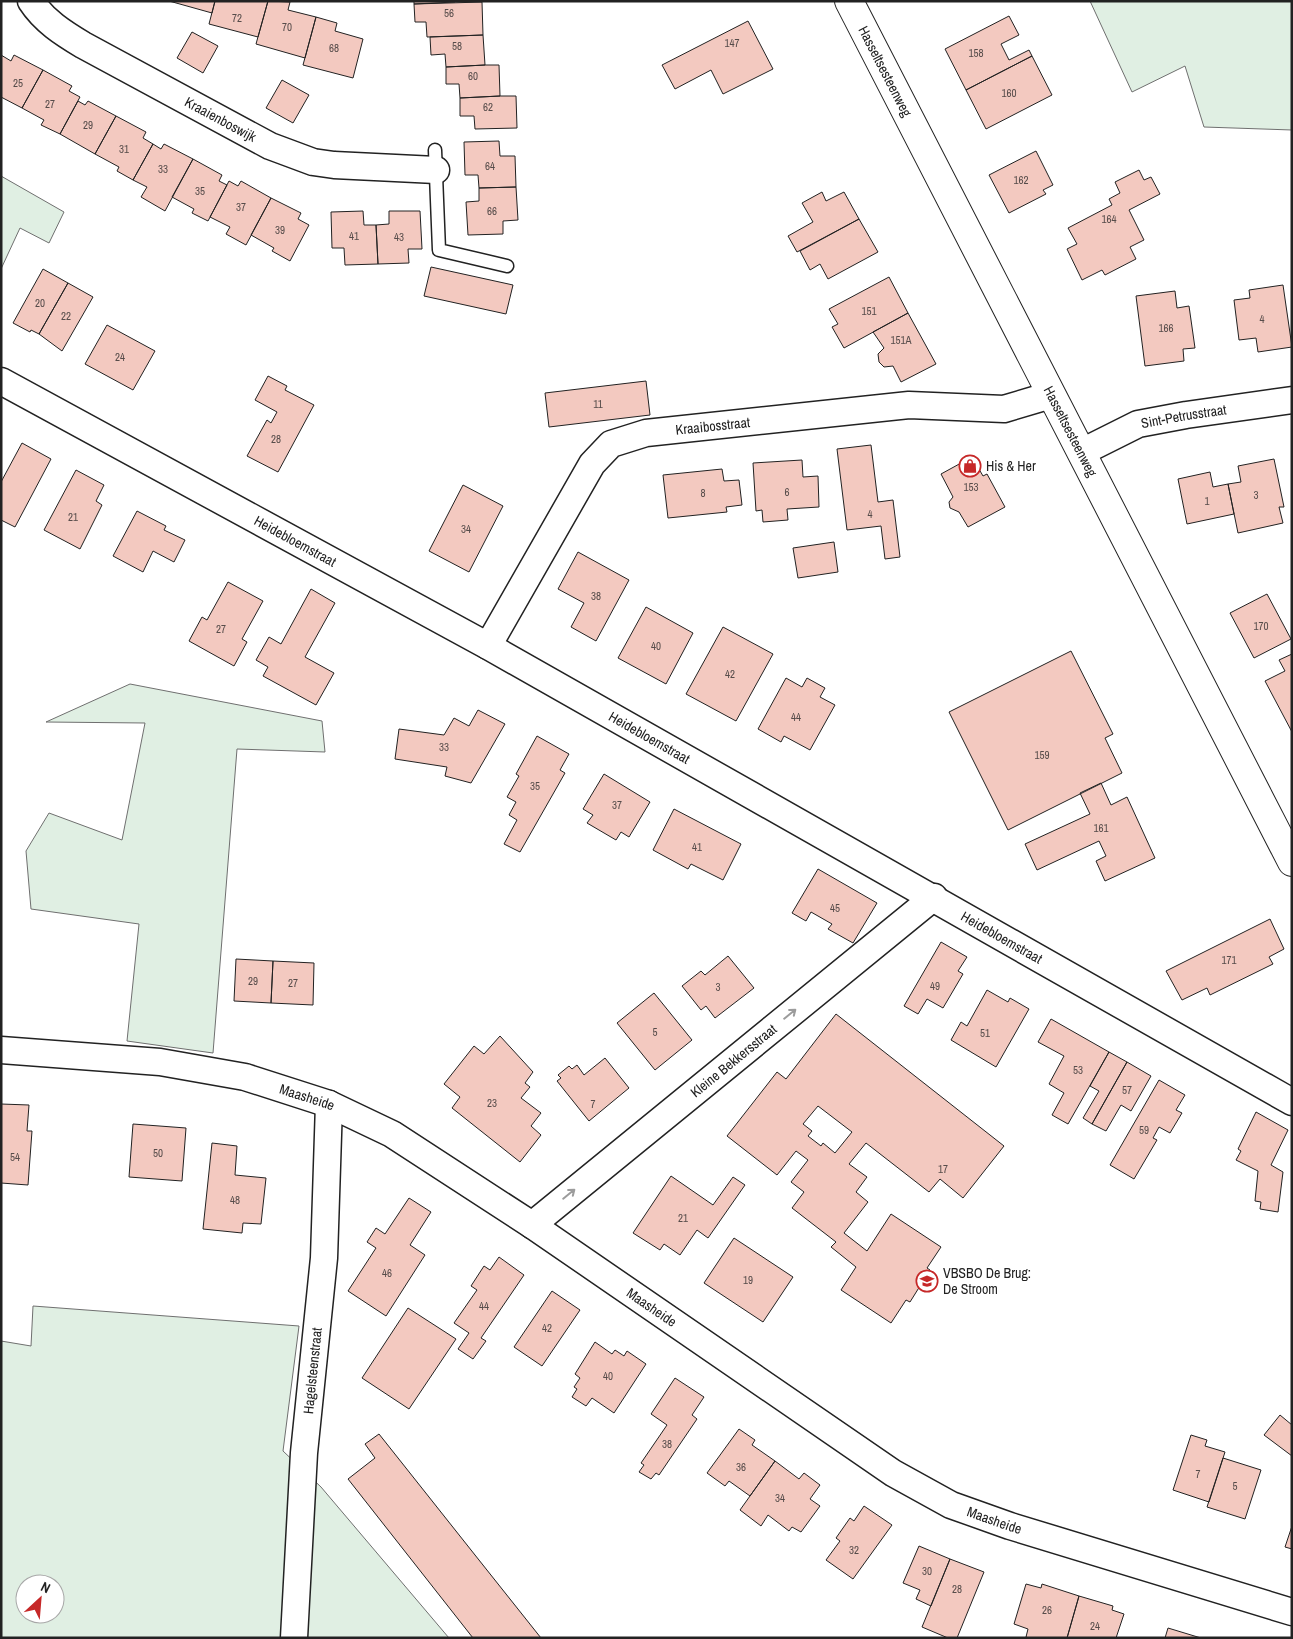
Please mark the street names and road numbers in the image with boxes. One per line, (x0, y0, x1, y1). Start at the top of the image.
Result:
street label: Hasseltsesteenweg (854, 23, 916, 120)
street label: Kraaienboswijk (182, 93, 260, 146)
street label: Hasseltsesteenweg (1040, 383, 1102, 480)
street label: Sint-Petrusstraat (1140, 400, 1228, 432)
street label: Kraaibosstraat (675, 413, 751, 439)
street label: Heidebloemstraat (251, 512, 339, 571)
street label: Heidebloemstraat (606, 707, 693, 768)
street label: Heidebloemstraat (958, 907, 1046, 968)
street label: Kleine Bekkersstraat (687, 1020, 780, 1101)
street label: Maasheide (277, 1080, 338, 1114)
street label: Maasheide (623, 1284, 680, 1331)
street label: Hagelsteenstraat (299, 1327, 326, 1415)
street label: Maasheide (965, 1502, 1024, 1538)

